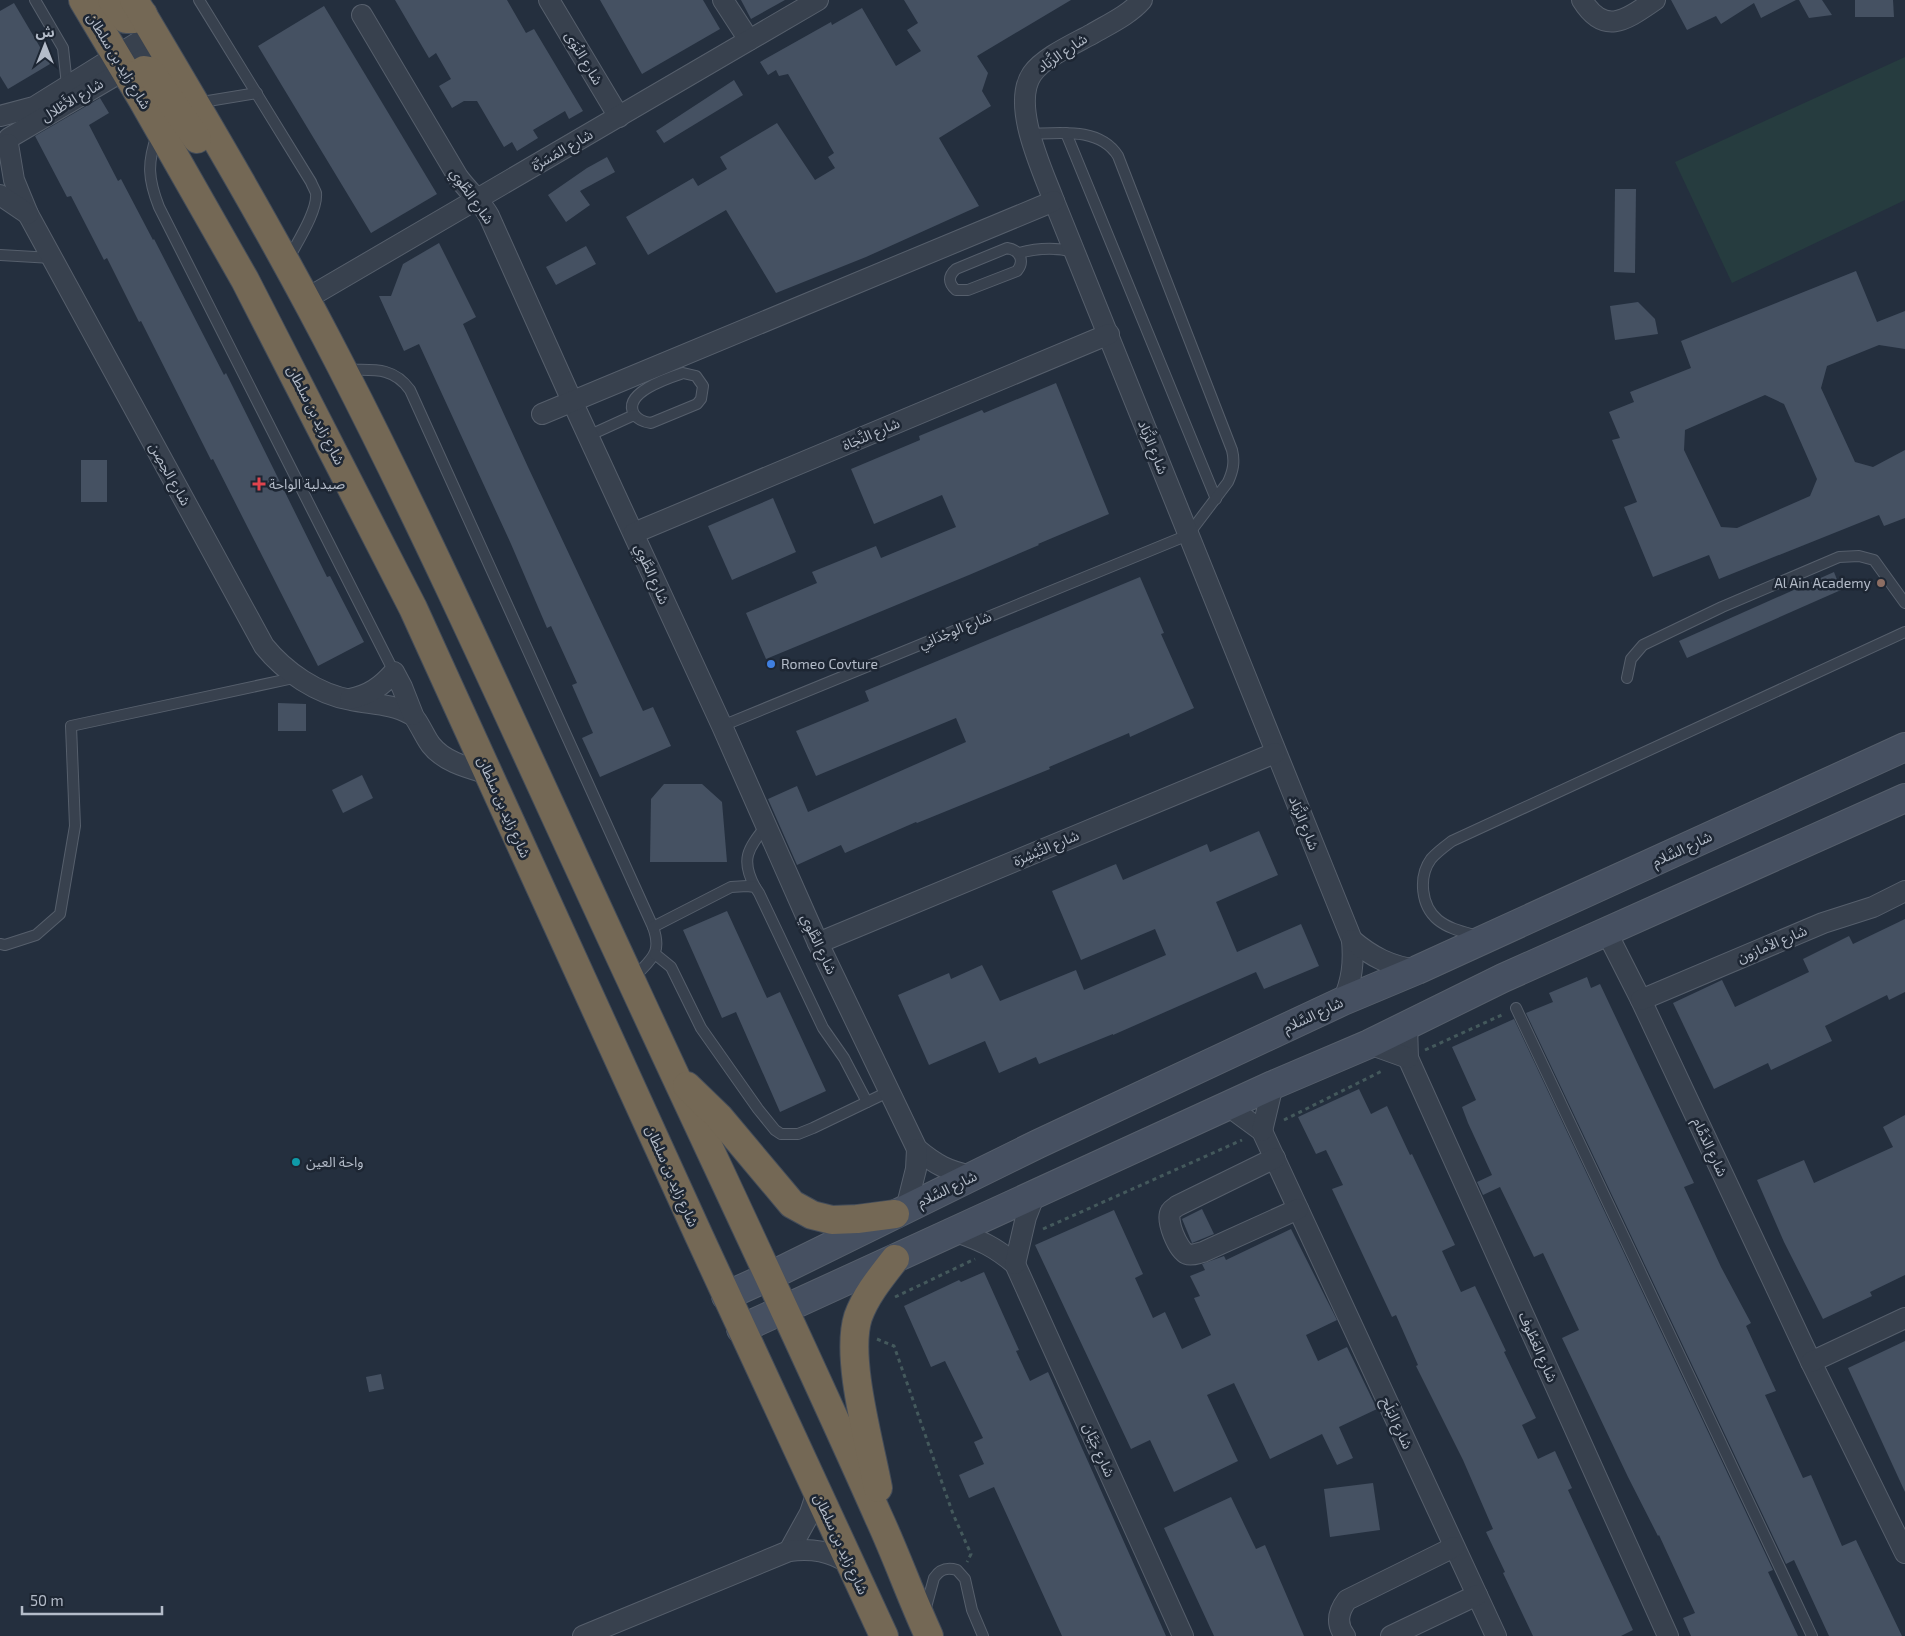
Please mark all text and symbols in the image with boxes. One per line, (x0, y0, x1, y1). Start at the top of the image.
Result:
street label: شارع زايد بن سلطان (81, 10, 155, 113)
north arrow (20, 20, 70, 70)
text: ش (35, 23, 55, 40)
street label: شارع النُوَى (559, 28, 607, 89)
street label: شارع الزَّبَاد (1033, 29, 1092, 78)
street label: شارع الأَطْلال (37, 73, 107, 127)
street label: شارع المَسَرَّة (528, 125, 597, 177)
street label: شارع الطَّوِي (444, 164, 498, 229)
street label: شارع زايد بن سلطان (281, 362, 349, 469)
street label: شارع النَّجَاة (839, 414, 903, 456)
street label: شارع الزَّبَاد (1132, 417, 1173, 478)
street label: شارع الحِصِن (143, 439, 195, 510)
place label: صيدلية الواحة (269, 475, 345, 493)
marker: صيدلية الواحة (253, 478, 265, 490)
street label: شارع الطَّوِي (628, 541, 673, 608)
place label: Al Ain Academy (1774, 574, 1872, 591)
marker: Al Ain Academy (1875, 577, 1887, 589)
street label: شارع الوِجْدَانِي (916, 607, 995, 655)
place label: Romeo Covture (781, 655, 878, 672)
marker: Romeo Covture (765, 658, 777, 670)
street label: شارع زايد بن سلطان (472, 753, 534, 861)
street label: شارع الزَّبَاد (1283, 793, 1324, 854)
street label: شارع التَّبْشِرَة (1010, 826, 1083, 872)
street label: شارع السَّلام (1649, 827, 1716, 873)
street label: شارع الطَّوِي (795, 911, 841, 978)
street label: شارع الأمازون (1734, 921, 1811, 969)
street label: شارع السَّلام (1280, 993, 1347, 1039)
street label: شارع الدَمَّام (1687, 1115, 1731, 1180)
street label: شارع زايد بن سلطان (640, 1122, 702, 1230)
place label: واحة العين (306, 1153, 363, 1171)
marker: واحة العين (290, 1156, 302, 1168)
street label: شارع السَّلام (914, 1167, 981, 1213)
street label: شارع العَطُوف (1513, 1309, 1561, 1386)
street label: شارع البَلَح (1375, 1394, 1417, 1453)
street label: شارع جَيَّان (1077, 1420, 1119, 1481)
street label: شارع زايد بن سلطان (808, 1491, 872, 1598)
scale bar (22, 1584, 162, 1616)
text: 50 m (30, 1591, 64, 1609)

